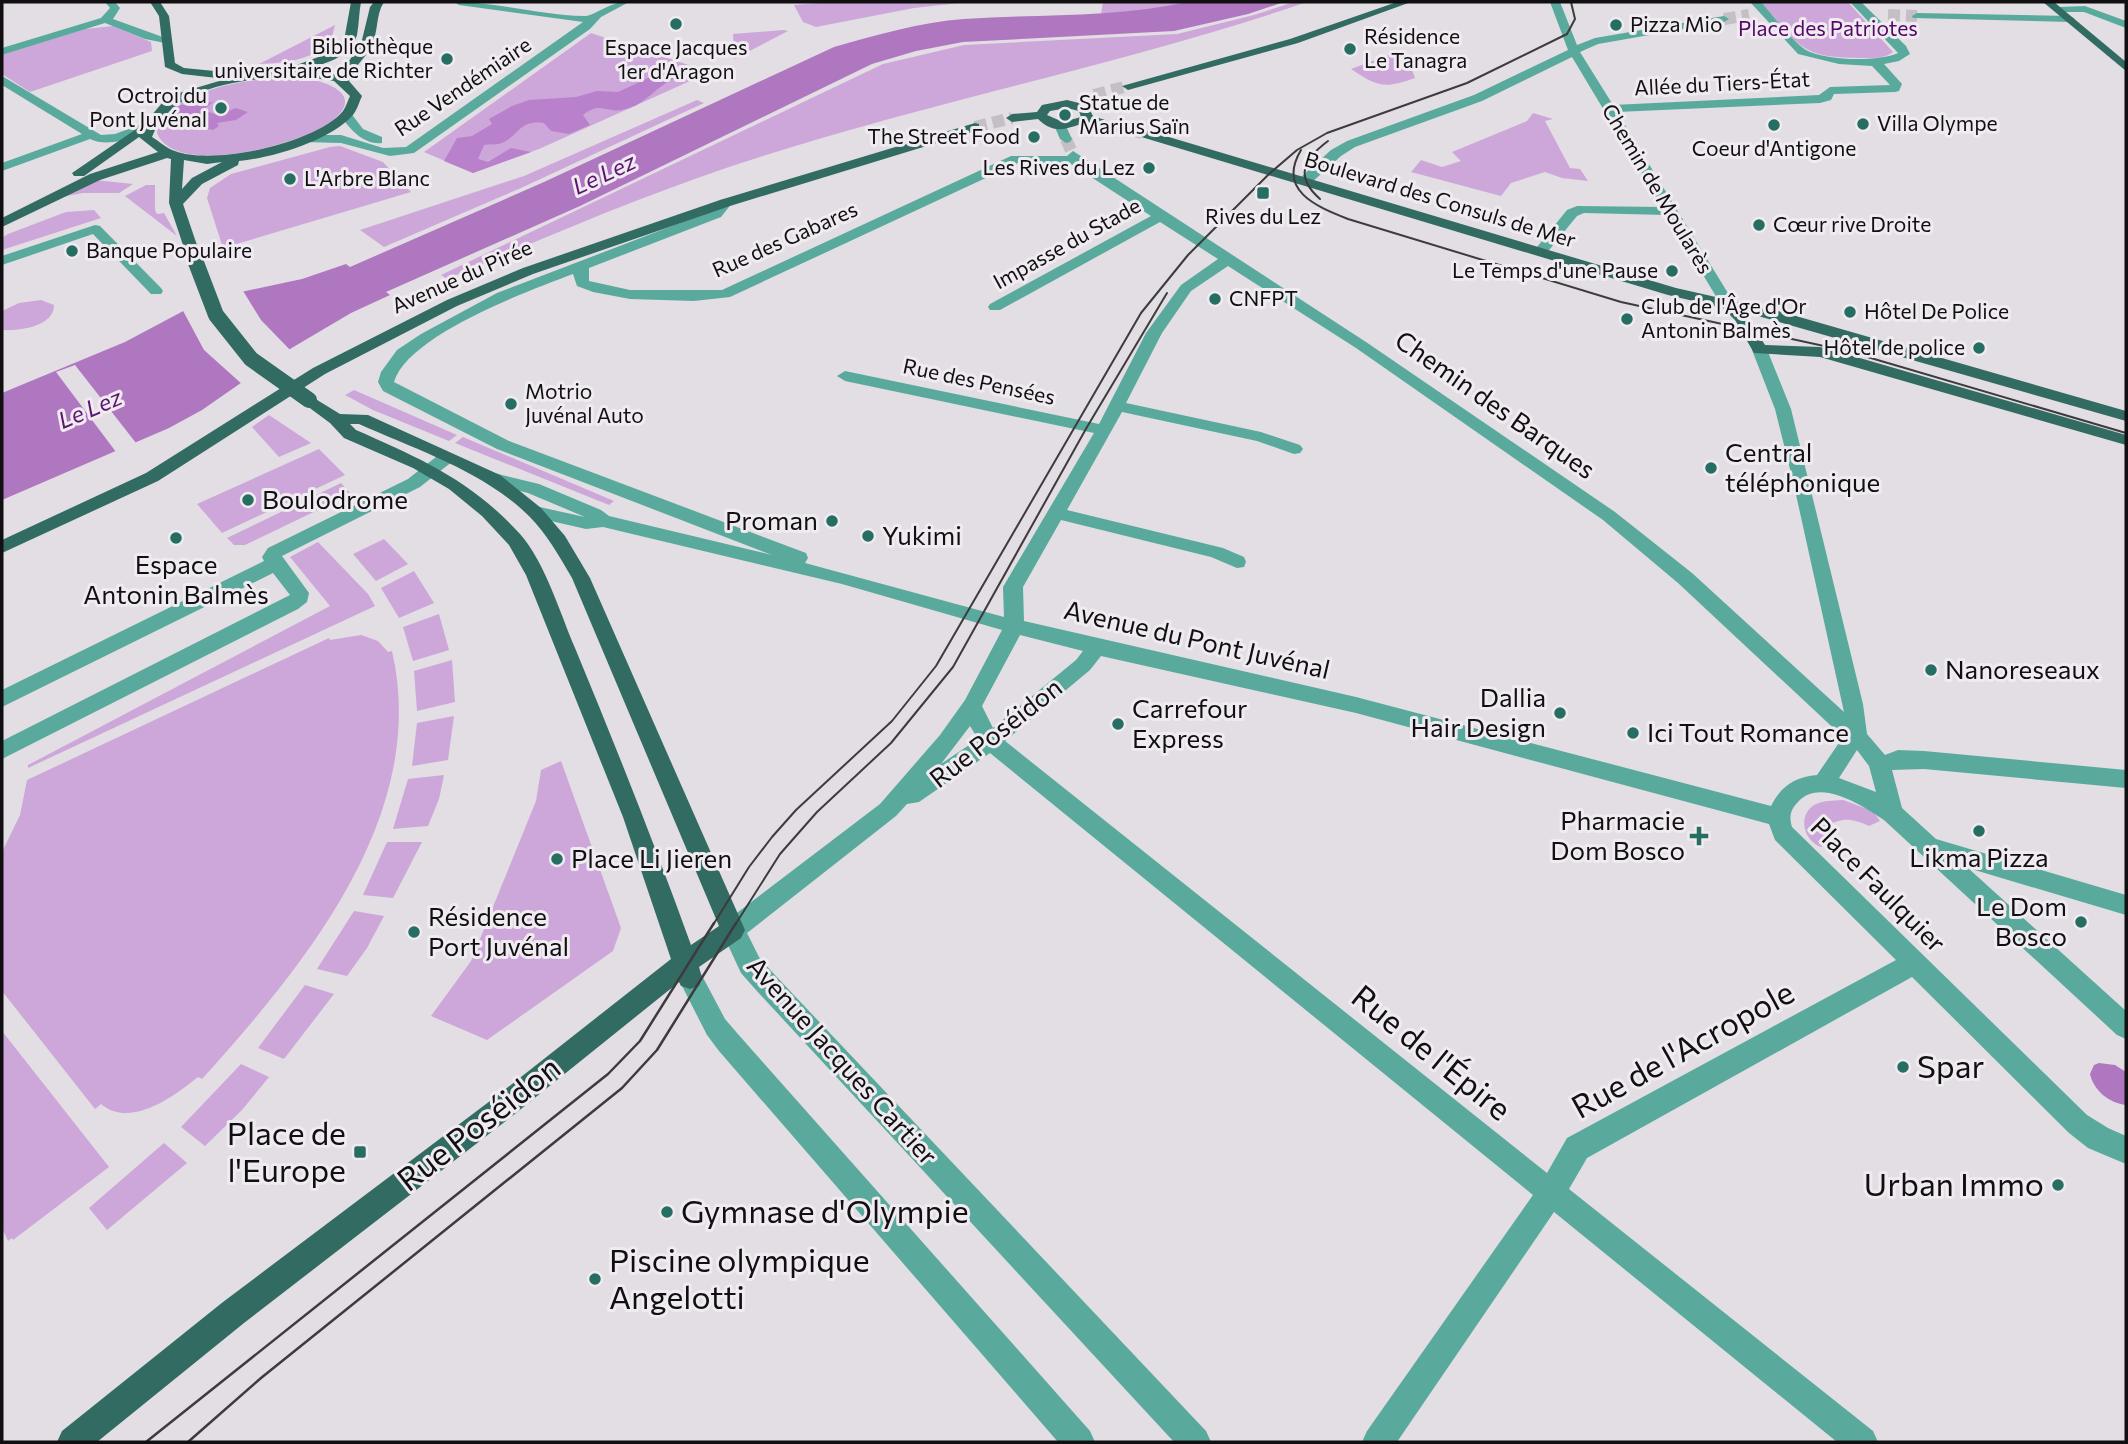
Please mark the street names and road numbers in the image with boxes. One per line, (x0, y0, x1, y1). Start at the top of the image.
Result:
street label: Rue Vendémiaire (389, 31, 535, 141)
street label: Allée du Tiers-État (1633, 65, 1810, 100)
street label: Chemin de Moularès (1598, 99, 1719, 278)
street label: Boulevard des Consuls de Mer (1302, 145, 1579, 252)
street label: Impasse du Stade (988, 192, 1144, 294)
street label: Rue des Gabares (708, 195, 861, 282)
street label: Avenue du Pirée (387, 234, 535, 318)
street label: Chemin des Barques (1390, 323, 1602, 484)
street label: Rue des Pensées (901, 352, 1058, 409)
street label: Avenue du Pont Juvénal (1061, 593, 1333, 684)
street label: Rue Poséidon (923, 671, 1067, 793)
street label: Place Faulquier (1805, 810, 1953, 958)
street label: Avenue Jacques Cartier (742, 950, 945, 1170)
street label: Rue de l'Acropole (1564, 971, 1800, 1126)
street label: Rue de l'Épire (1344, 975, 1520, 1128)
street label: Rue Poséidon (388, 1046, 567, 1199)

